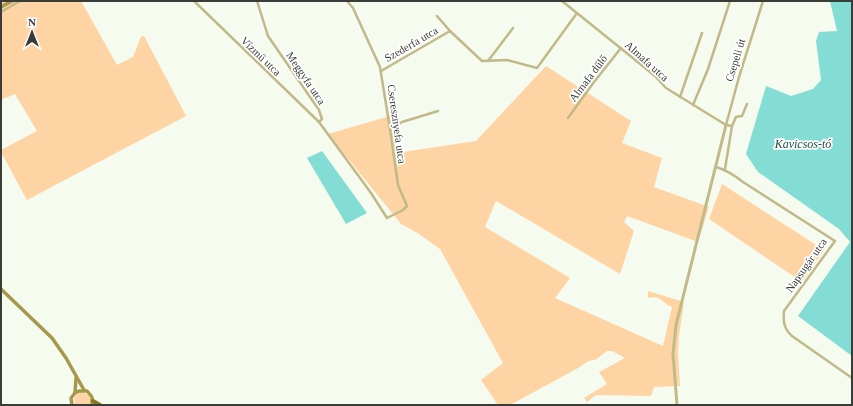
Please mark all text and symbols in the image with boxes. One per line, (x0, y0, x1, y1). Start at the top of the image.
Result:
north arrow (12, 12, 52, 52)
text: N (28, 16, 36, 28)
street label: Szederfa utca (382, 24, 440, 64)
street label: Vízmű utca (238, 34, 284, 78)
street label: Csepeli út (723, 37, 747, 83)
street label: Almafa utca (623, 38, 671, 84)
street label: Meggyfa utca (284, 49, 328, 107)
street label: Almafa dűlő (567, 52, 610, 104)
street label: Cseresznyefa utca (386, 84, 409, 164)
water label: Kavicsos-tó (774, 137, 831, 151)
street label: Napsugár utca (783, 236, 829, 294)

